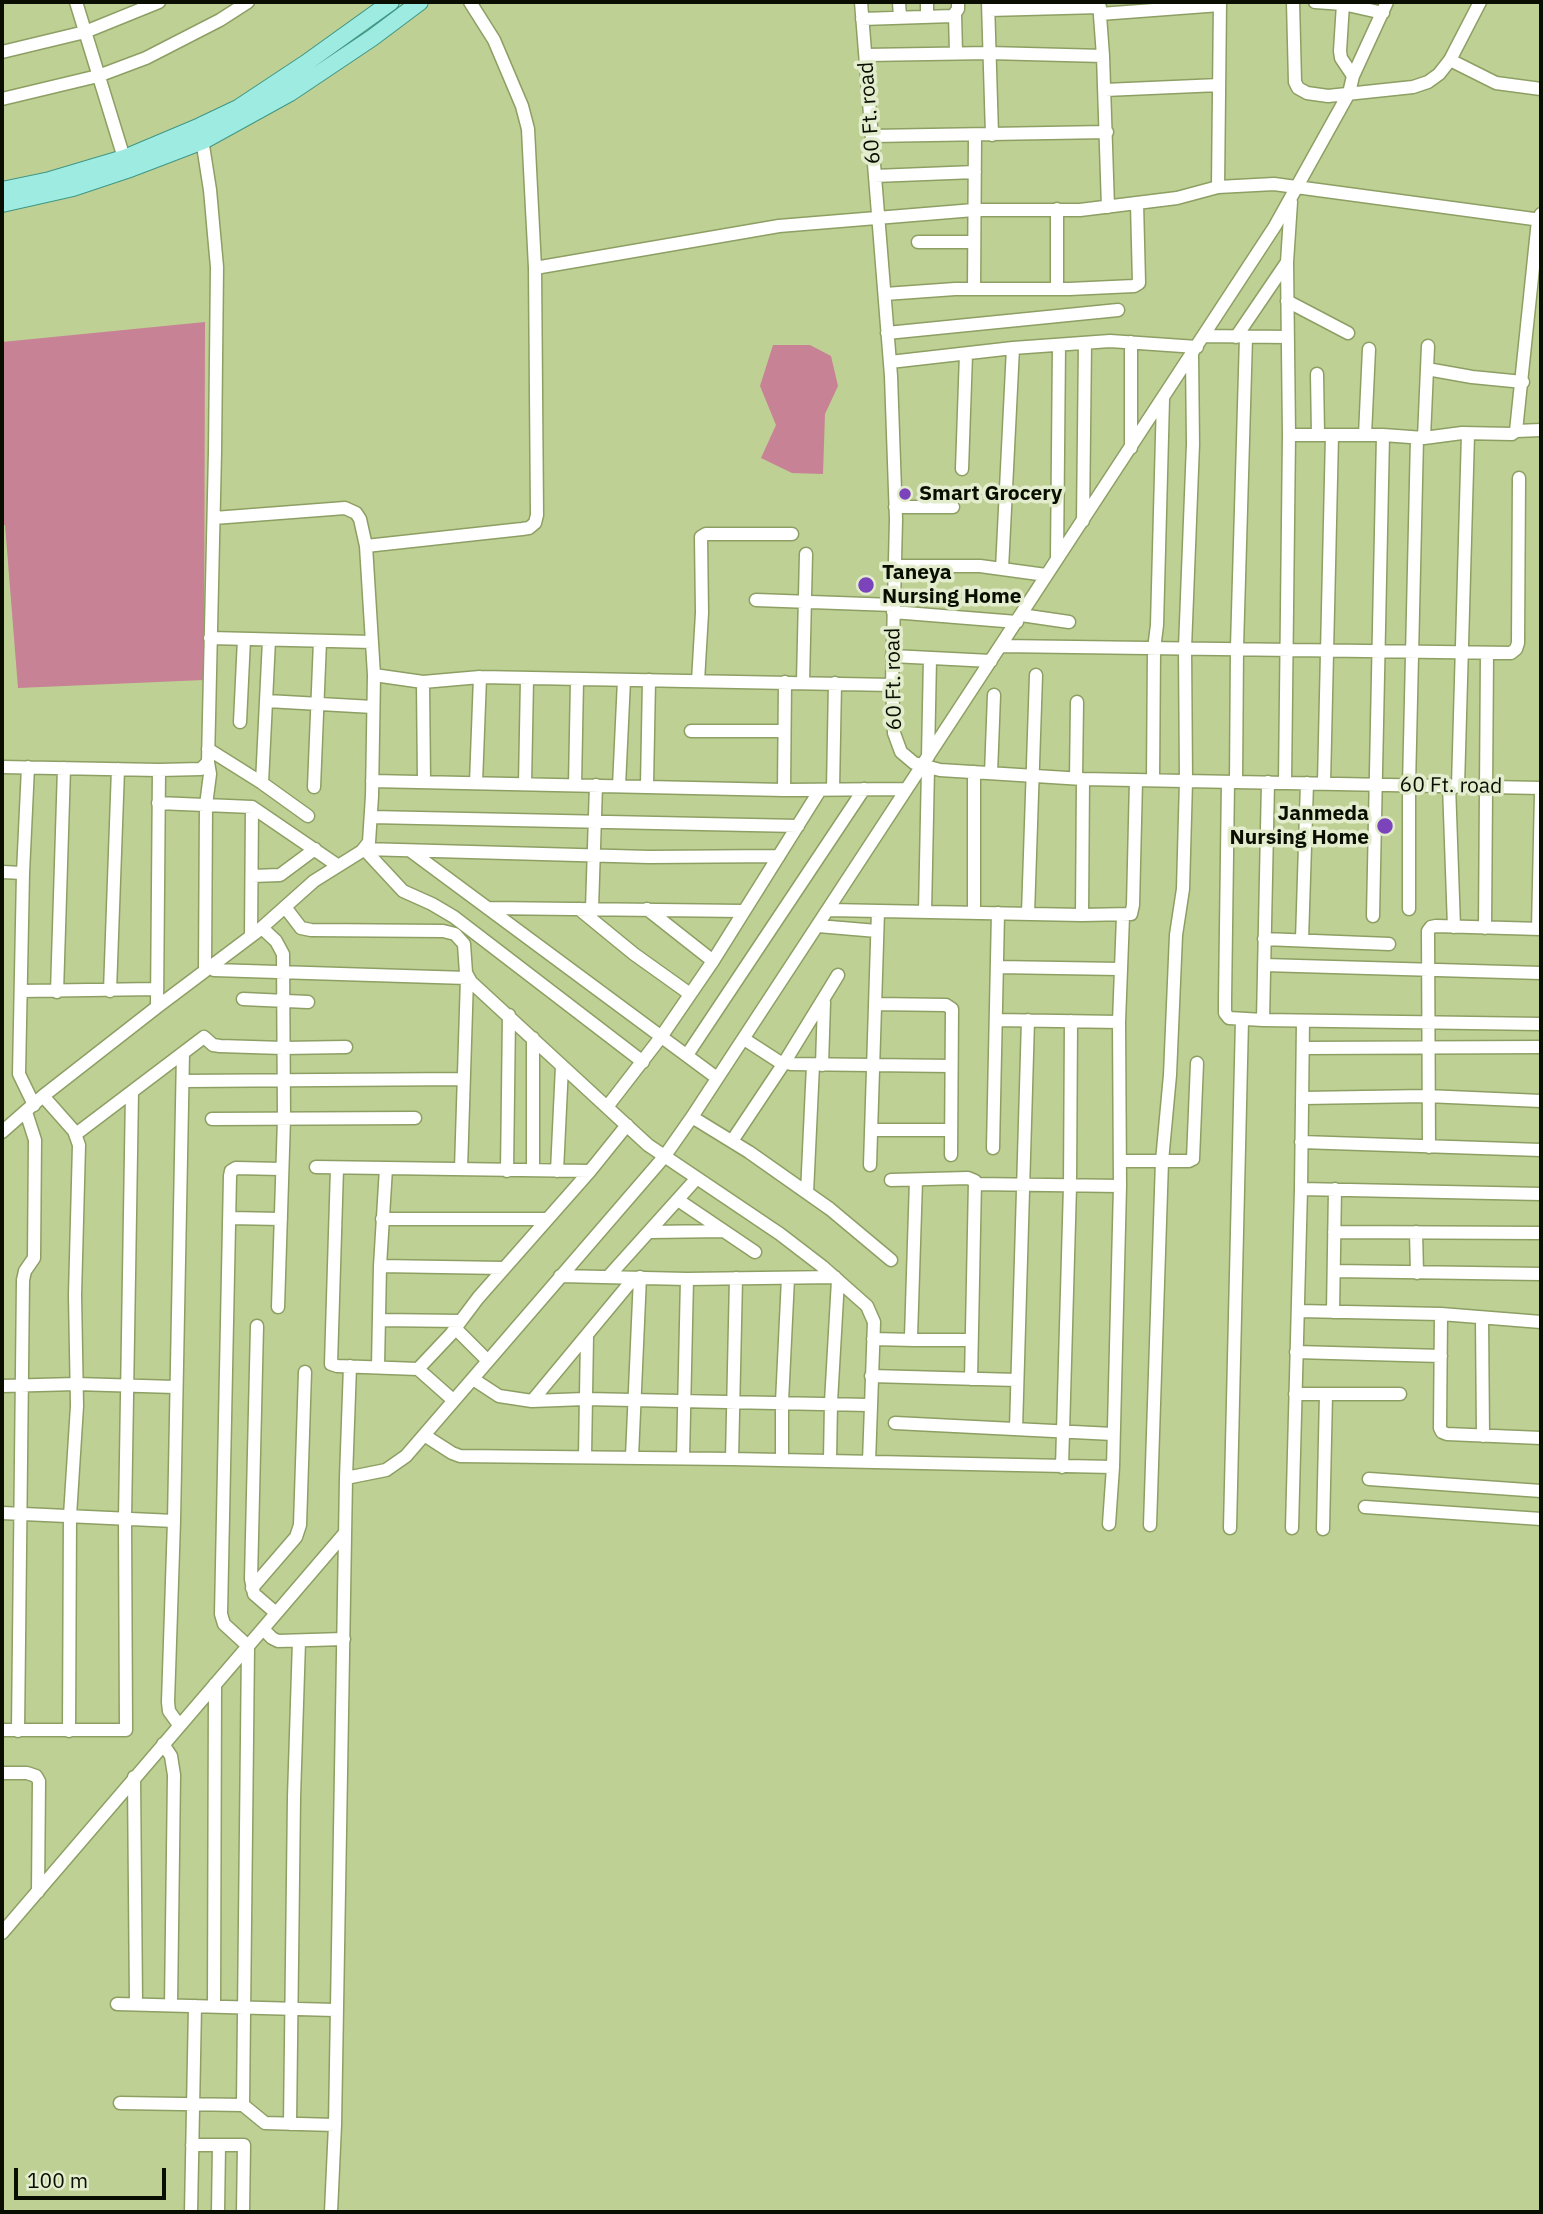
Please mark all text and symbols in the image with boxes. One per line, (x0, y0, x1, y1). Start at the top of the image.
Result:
street label: 60 Ft. road (854, 61, 886, 165)
place label: Smart Grocery (919, 481, 1062, 507)
marker: Smart Grocery (897, 486, 913, 502)
place label: Taneya Nursing Home (882, 560, 1021, 610)
marker: Taneya Nursing Home (856, 575, 876, 595)
street label: 60 Ft. road (881, 627, 907, 731)
street label: 60 Ft. road (1399, 773, 1503, 799)
place label: Janmeda Nursing Home (1230, 801, 1369, 851)
marker: Janmeda Nursing Home (1375, 816, 1395, 836)
scale bar (18, 2154, 170, 2198)
text: 100 m (27, 2166, 88, 2194)

